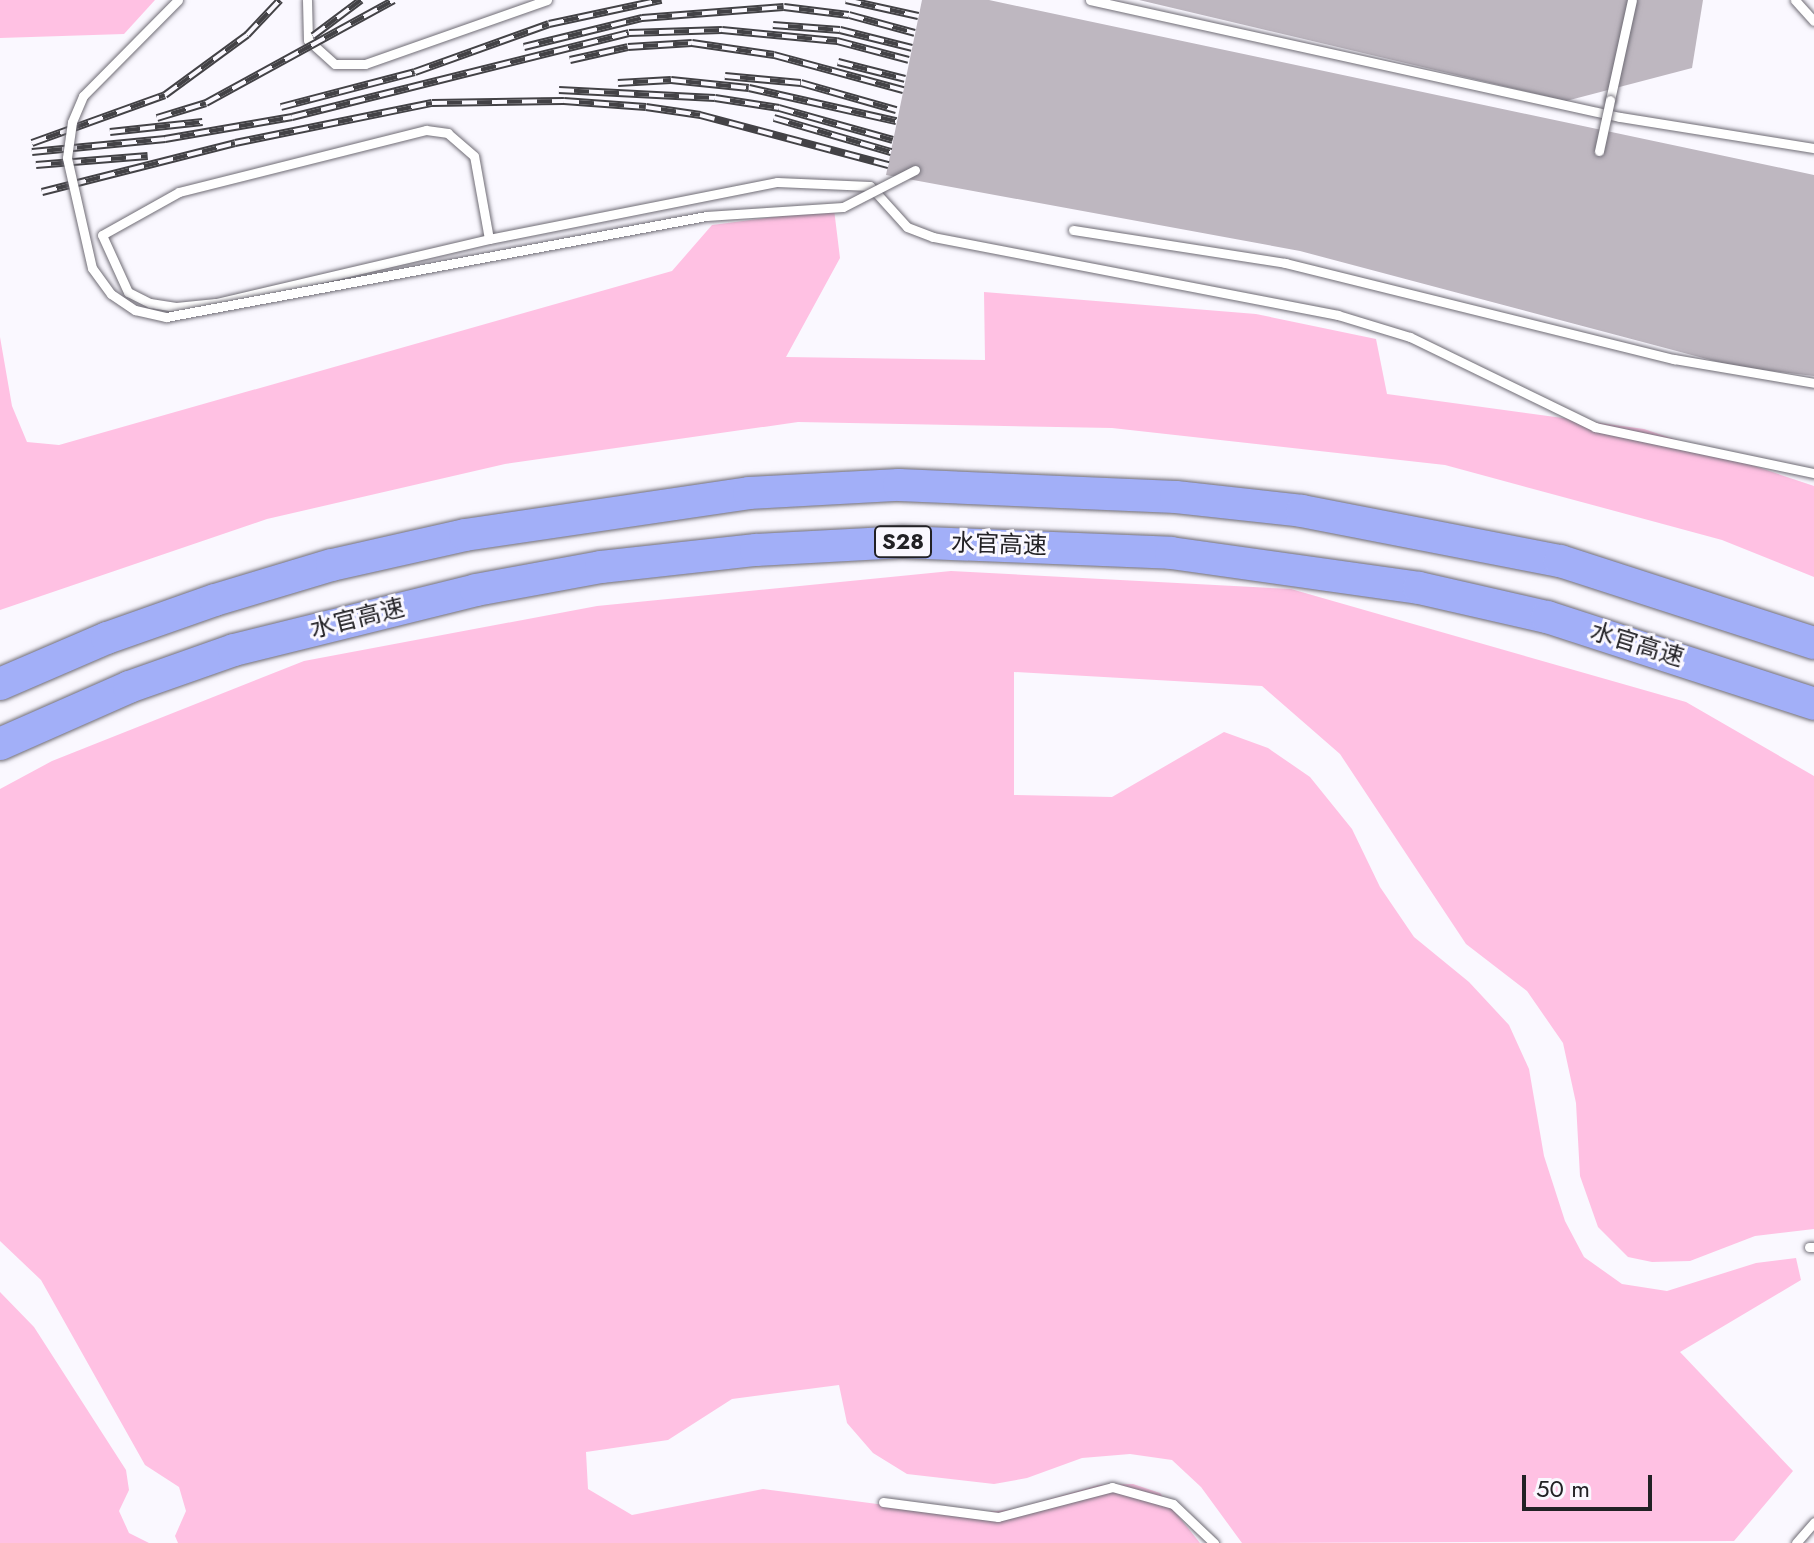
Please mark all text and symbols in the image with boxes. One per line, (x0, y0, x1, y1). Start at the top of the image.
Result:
road number: S28 (873, 524, 933, 560)
street label: 水官高速 (951, 528, 1047, 560)
street label: 水官高速 (307, 592, 407, 644)
street label: 水官高速 (1587, 616, 1687, 672)
scale bar (1526, 1459, 1656, 1509)
text: 50 m (1536, 1471, 1590, 1506)

